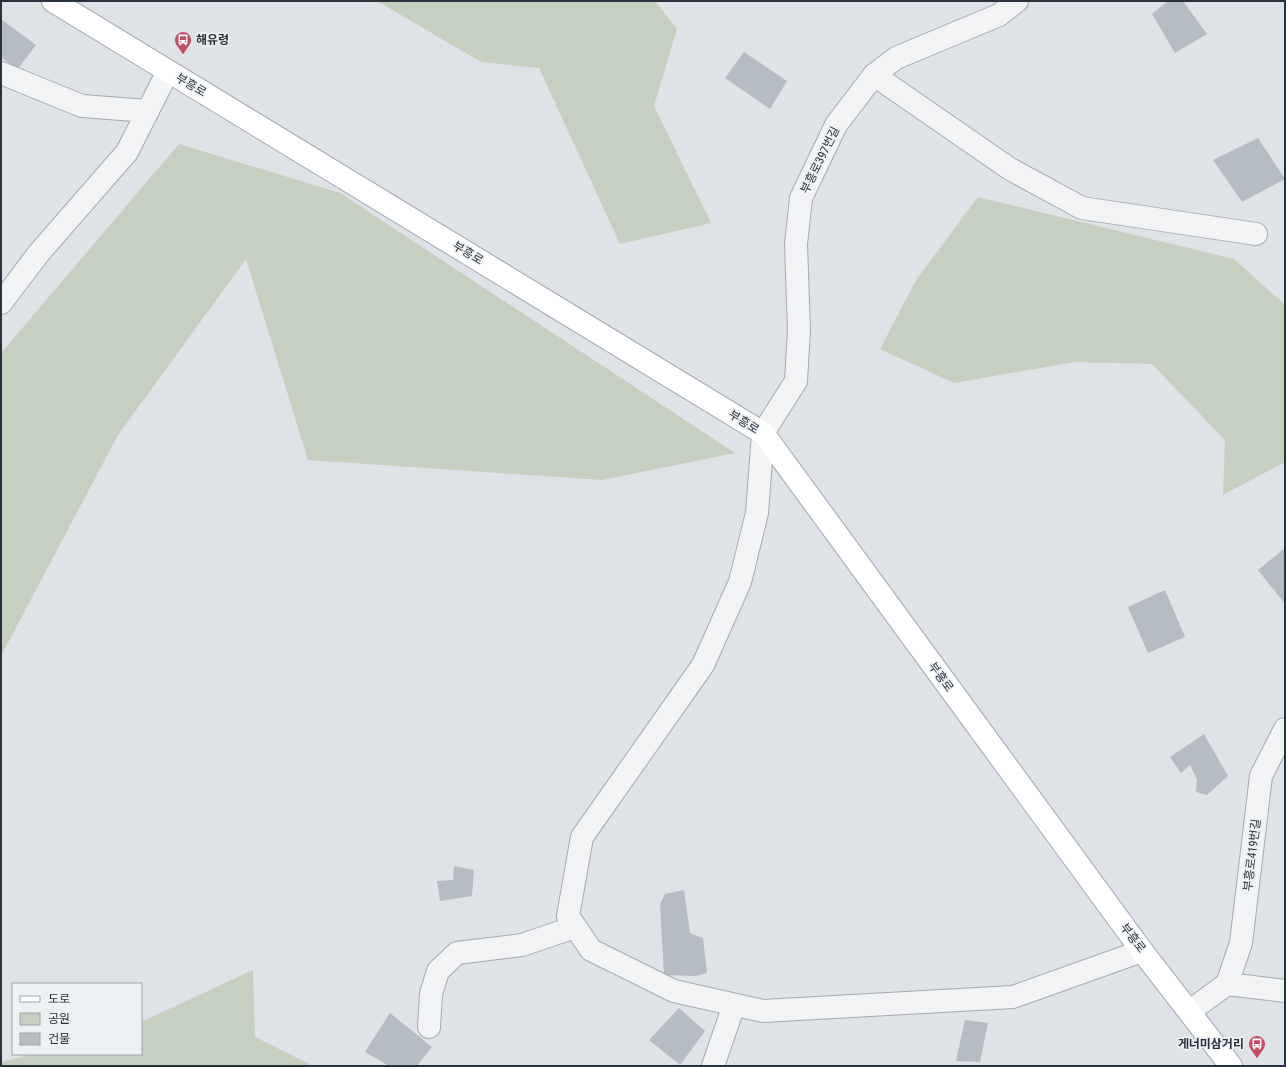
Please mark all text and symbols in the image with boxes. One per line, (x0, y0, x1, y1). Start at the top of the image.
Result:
bus stop icon: 해유령 (173, 30, 193, 55)
place label: 해유령 (196, 33, 229, 47)
street label: 부흥로 (173, 70, 209, 100)
street label: 부흥로397번길 (798, 124, 842, 196)
street label: 부흥로 (450, 238, 486, 268)
street label: 부흥로 (726, 407, 762, 437)
street label: 부흥로 (926, 659, 956, 695)
street label: 부흥로419번길 (1241, 818, 1263, 892)
street label: 부흥로 (1117, 921, 1149, 955)
legend (12, 983, 142, 1055)
text: 도로 (48, 992, 70, 1006)
text: 공원 (48, 1012, 70, 1026)
text: 건물 (48, 1032, 70, 1046)
bus stop icon: 게너미삼거리 (1247, 1034, 1267, 1059)
place label: 게너미삼거리 (1178, 1037, 1244, 1051)

